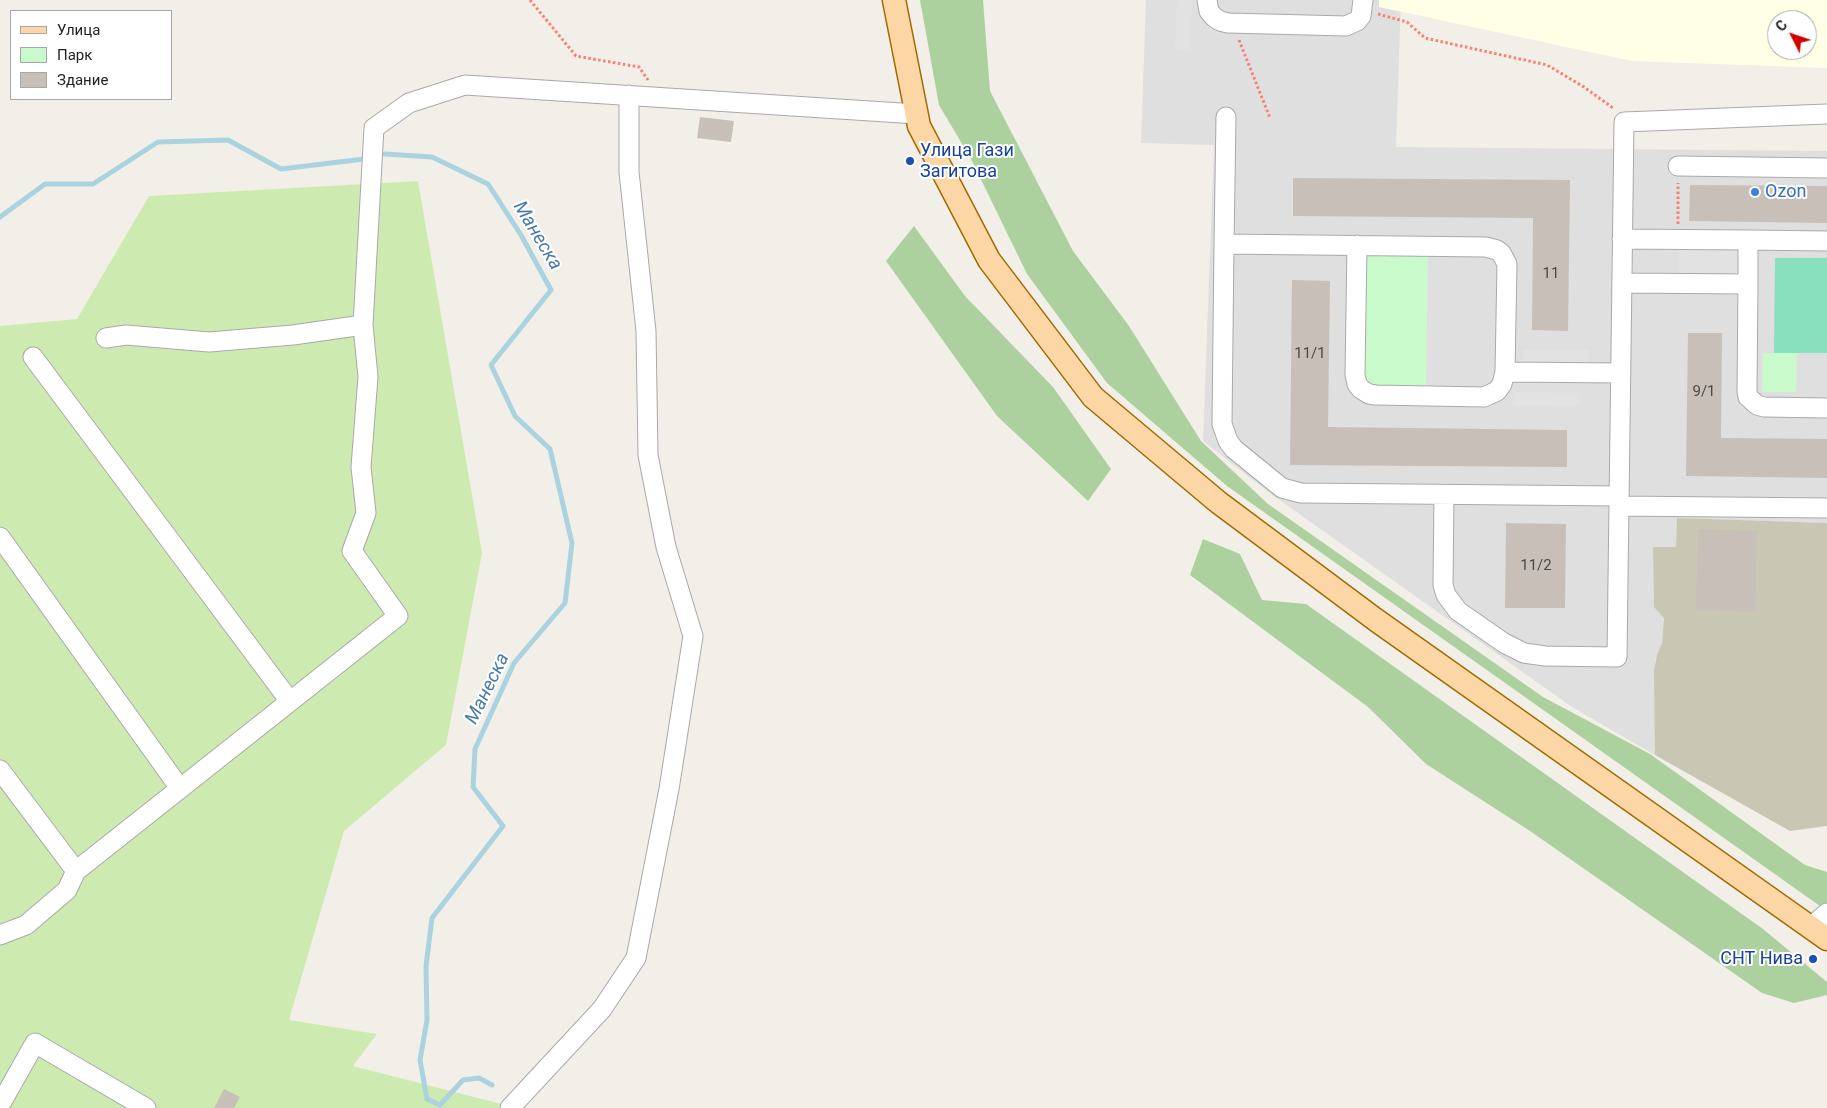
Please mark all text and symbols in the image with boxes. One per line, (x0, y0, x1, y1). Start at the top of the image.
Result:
legend (10, 10, 172, 100)
north arrow (1767, 10, 1817, 60)
text: С (1772, 17, 1790, 35)
text: Улица (57, 21, 100, 39)
text: Парк (57, 46, 92, 64)
text: Здание (57, 71, 108, 89)
place label: Улица Гази Загитова (920, 140, 1014, 182)
marker: Улица Гази Загитова (904, 155, 916, 167)
place label: Ozon (1765, 181, 1806, 203)
marker: Ozon (1749, 186, 1761, 198)
water label: Манеска (508, 197, 566, 275)
house number: 11 (1543, 265, 1559, 283)
house number: 11/1 (1294, 345, 1326, 363)
house number: 9/1 (1692, 383, 1716, 401)
house number: 11/2 (1520, 557, 1552, 575)
water label: Манеска (461, 650, 515, 728)
place label: СНТ Нива (1720, 948, 1803, 970)
marker: СНТ Нива (1807, 953, 1819, 965)

